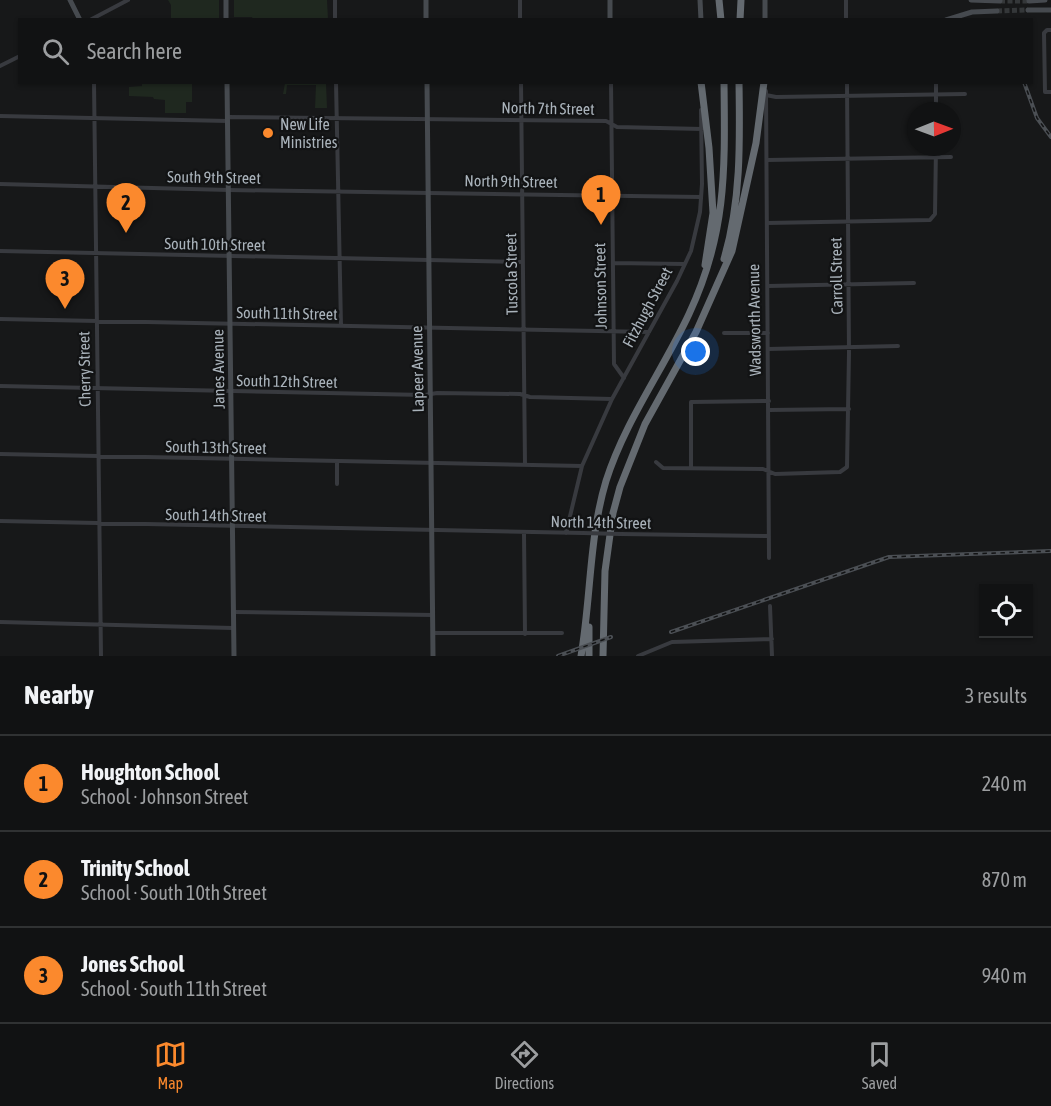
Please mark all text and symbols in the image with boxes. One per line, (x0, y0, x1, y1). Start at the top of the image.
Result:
search box (18, 18, 1033, 84)
icon: search (39, 35, 72, 68)
text: Search here (87, 38, 182, 64)
street label: North 7th Street (501, 98, 595, 118)
north arrow (907, 102, 961, 156)
place label: New Life Ministries (280, 115, 338, 151)
marker: New Life Ministries (261, 126, 275, 140)
street label: South 9th Street (167, 167, 261, 187)
street label: North 9th Street (464, 171, 558, 191)
pin: 1 (582, 176, 620, 225)
pin: 2 (106, 184, 146, 233)
street label: Tuscola Street (501, 232, 521, 315)
street label: South 10th Street (164, 234, 266, 254)
street label: Carroll Street (826, 237, 846, 315)
street label: Johnson Street (590, 242, 610, 329)
pin: 3 (46, 260, 84, 309)
street label: Fitzhugh Street (618, 264, 677, 351)
street label: Wadsworth Avenue (744, 264, 764, 376)
street label: South 11th Street (236, 303, 338, 323)
street label: Lapeer Avenue (407, 325, 428, 413)
street label: Janes Avenue (208, 329, 228, 409)
street label: Cherry Street (74, 331, 95, 407)
your location (681, 337, 710, 366)
street label: South 12th Street (236, 371, 338, 391)
street label: South 13th Street (165, 437, 267, 457)
street label: South 14th Street (165, 505, 267, 525)
street label: North 14th Street (550, 512, 652, 532)
map controls (979, 584, 1033, 638)
button: locate (979, 584, 1033, 638)
text: Nearby (24, 680, 94, 710)
text: 3 results (965, 684, 1027, 707)
text: Houghton School (81, 759, 220, 785)
text: 1 (39, 772, 48, 795)
text: 240 m (982, 772, 1027, 795)
text: School · Johnson Street (81, 785, 248, 808)
text: Trinity School (81, 855, 190, 881)
text: 2 (39, 868, 48, 891)
text: 870 m (982, 868, 1027, 891)
text: School · South 10th Street (81, 881, 267, 904)
text: Jones School (81, 951, 184, 977)
text: 3 (39, 964, 48, 987)
text: 940 m (982, 964, 1027, 987)
text: School · South 11th Street (81, 977, 267, 1000)
tab: Map (154, 1038, 187, 1092)
tab: Directions (494, 1038, 554, 1092)
tab: Saved (862, 1038, 897, 1092)

